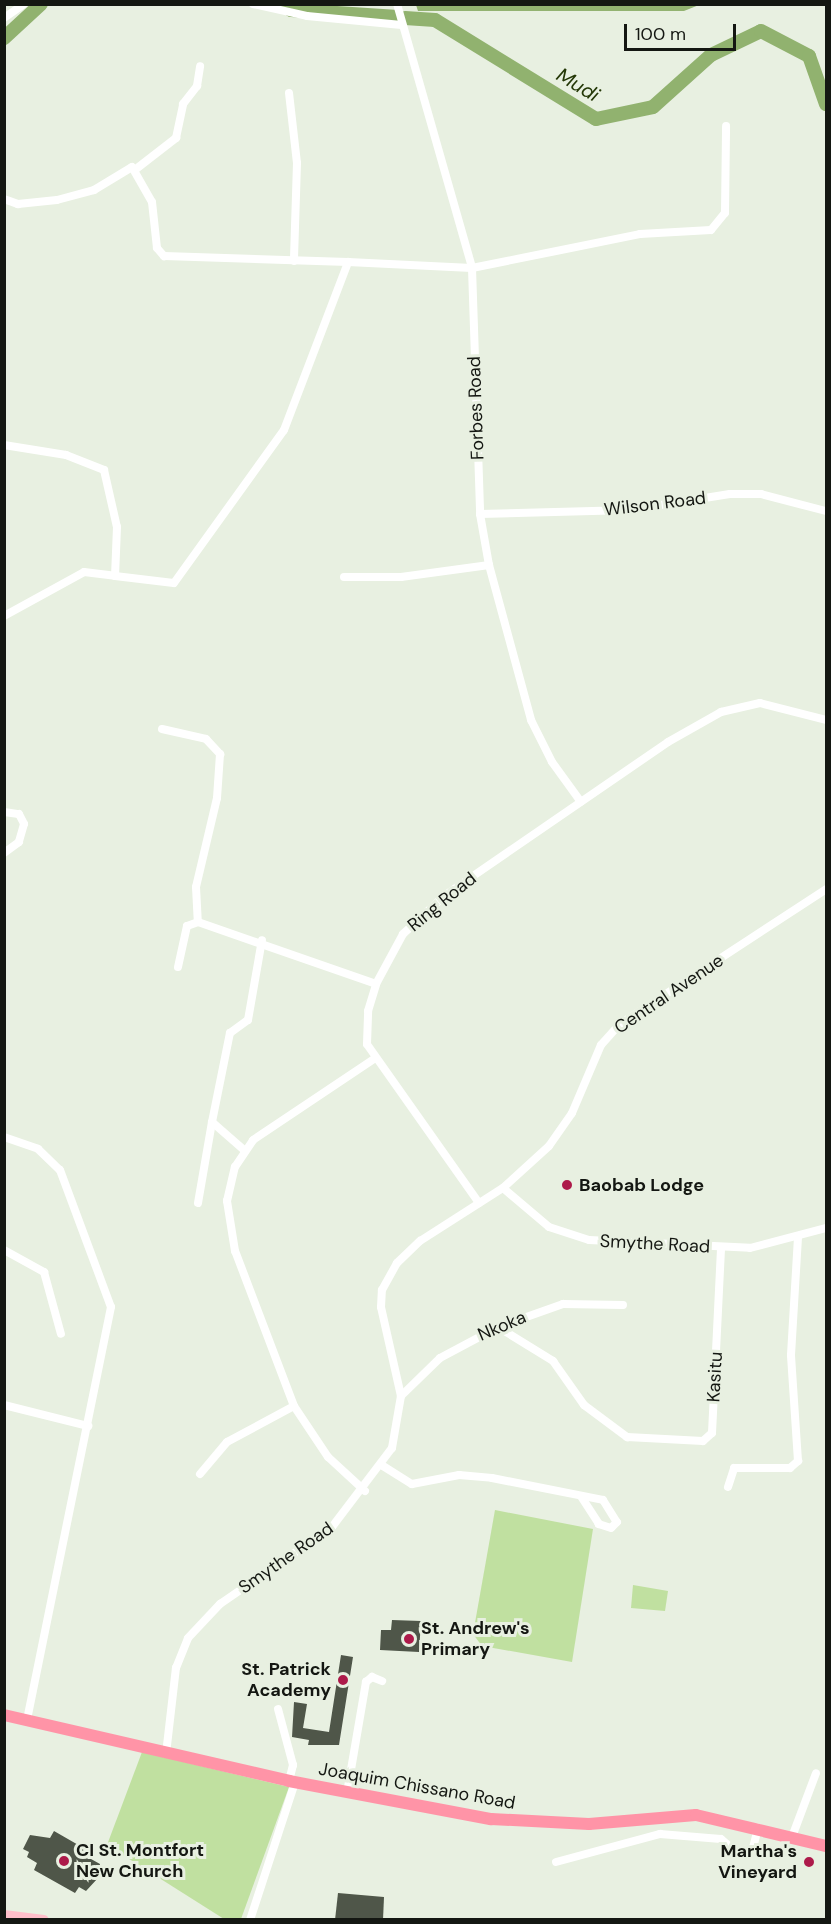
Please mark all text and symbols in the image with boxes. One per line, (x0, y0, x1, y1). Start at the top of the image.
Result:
scale bar (627, 12, 740, 50)
text: 100 m (635, 22, 686, 46)
water label: Mudi (552, 63, 604, 107)
street label: Forbes Road (463, 356, 489, 460)
street label: Wilson Road (603, 487, 707, 521)
street label: Ring Road (403, 868, 481, 936)
street label: Central Avenue (610, 950, 728, 1038)
place label: Baobab Lodge (579, 1174, 704, 1196)
marker: Baobab Lodge (560, 1178, 574, 1192)
street label: Smythe Road (599, 1230, 711, 1258)
street label: Nkoka (475, 1306, 529, 1346)
street label: Kasitu (703, 1351, 727, 1403)
street label: Smythe Road (235, 1517, 337, 1599)
place label: St. Andrew's Primary (421, 1618, 530, 1660)
marker: St. Andrew's Primary (402, 1632, 416, 1646)
place label: St. Patrick Academy (241, 1659, 331, 1702)
marker: St. Patrick Academy (336, 1673, 350, 1687)
street label: Joaquim Chissano Road (317, 1758, 517, 1814)
place label: CI St. Montfort New Church (76, 1840, 204, 1882)
place label: Martha's Vineyard (718, 1841, 797, 1884)
marker: CI St. Montfort New Church (57, 1854, 71, 1868)
marker: Martha's Vineyard (802, 1855, 816, 1869)

